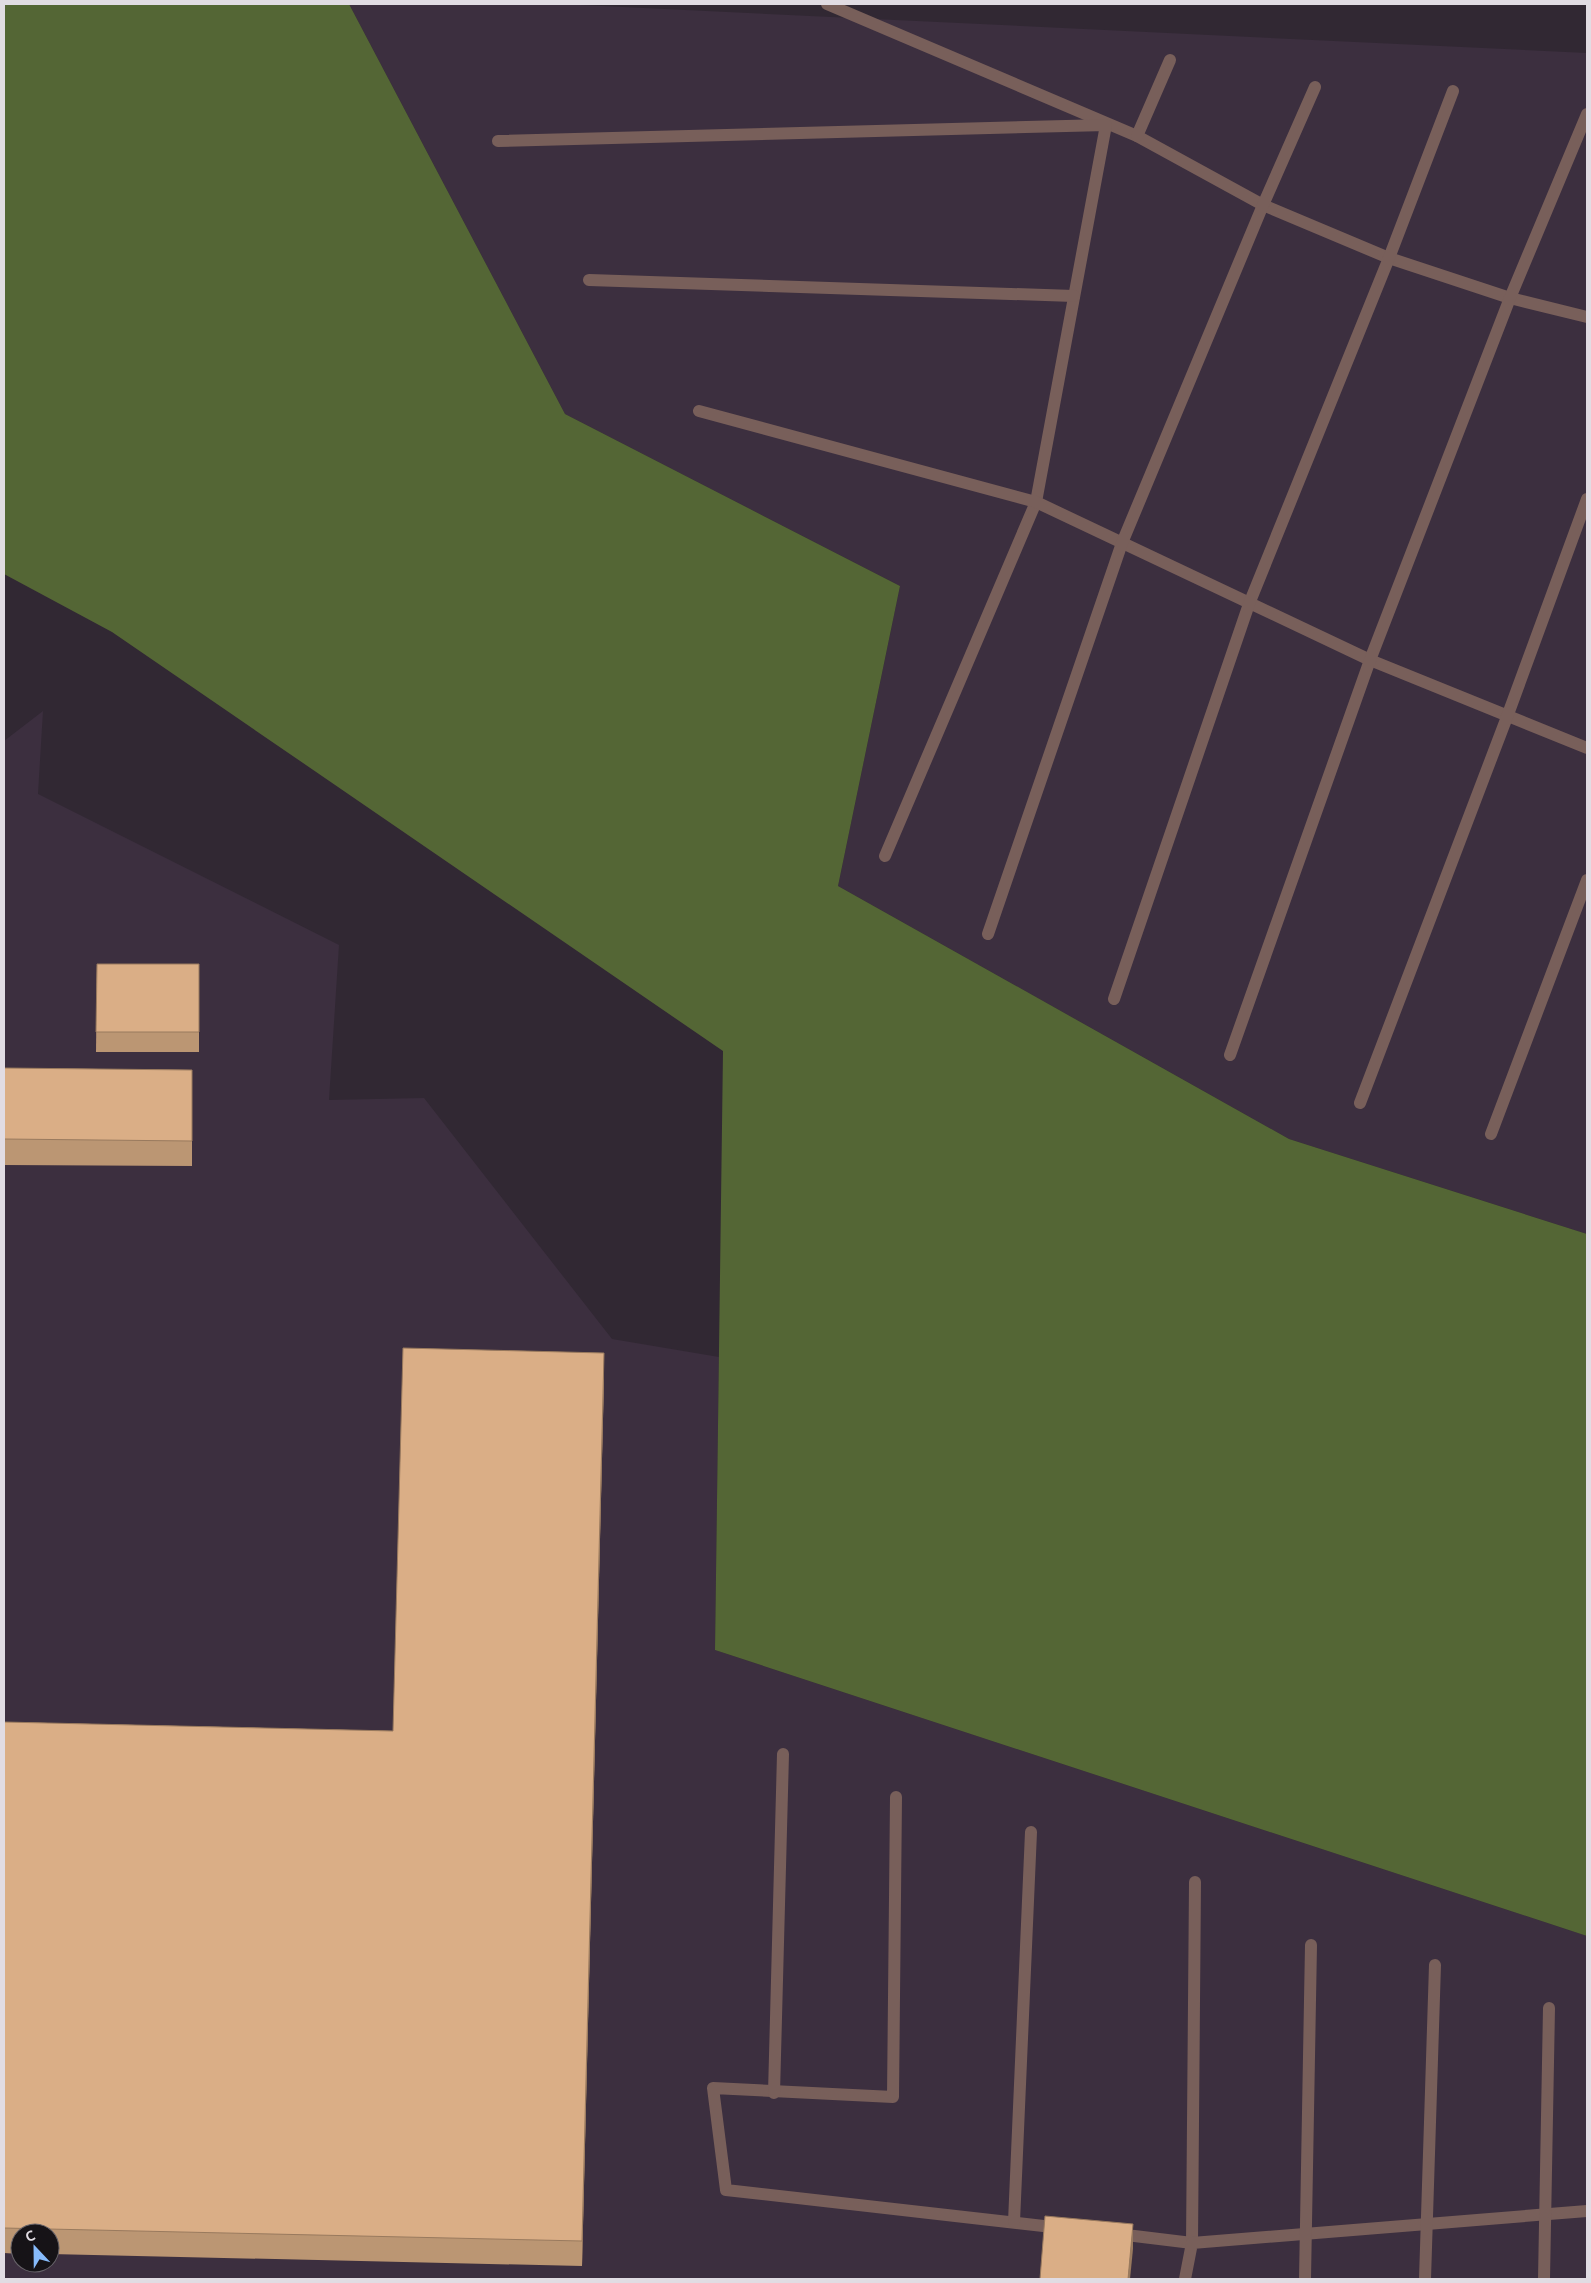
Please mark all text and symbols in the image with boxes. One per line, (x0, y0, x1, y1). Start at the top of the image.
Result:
north arrow (10, 2223, 60, 2273)
text: С (23, 2227, 37, 2245)

